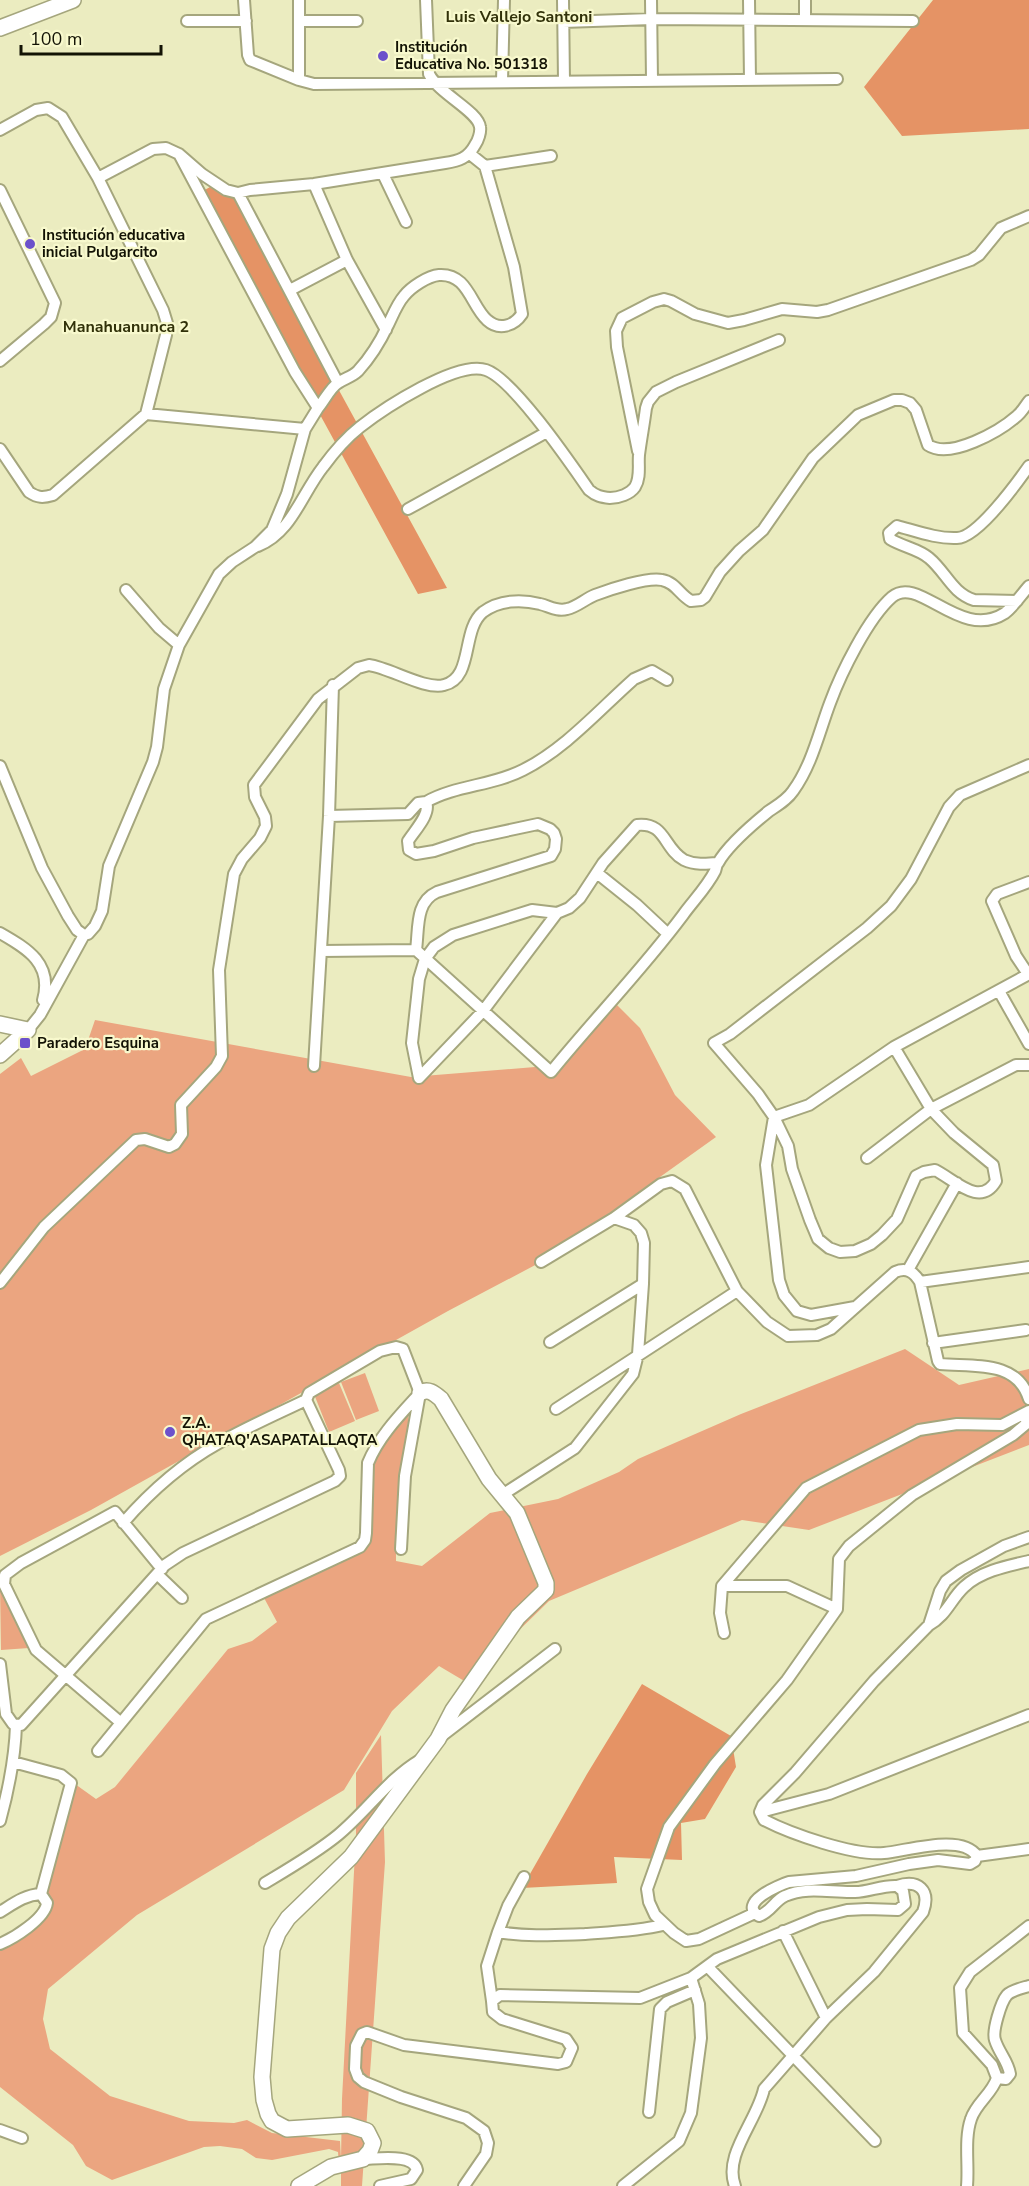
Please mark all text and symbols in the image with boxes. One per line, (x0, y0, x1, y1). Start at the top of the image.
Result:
district label: Luis Vallejo Santoni (446, 6, 592, 28)
scale bar (21, 18, 160, 56)
text: 100 m (30, 27, 82, 51)
place label: Institución Educativa No. 501318 (395, 37, 548, 74)
marker: Institución Educativa No. 501318 (376, 49, 390, 63)
place label: Institución educativa inicial Pulgarcito (42, 225, 185, 262)
marker: Institución educativa inicial Pulgarcito (23, 237, 37, 251)
district label: Manahuanunca 2 (63, 316, 189, 338)
place label: Paradero Esquina (37, 1033, 159, 1053)
marker: Paradero Esquina (18, 1036, 32, 1050)
place label: Z.A. QHATAQ'ASAPATALLAQTA (182, 1413, 378, 1450)
marker: Z.A. QHATAQ'ASAPATALLAQTA (163, 1425, 177, 1439)

